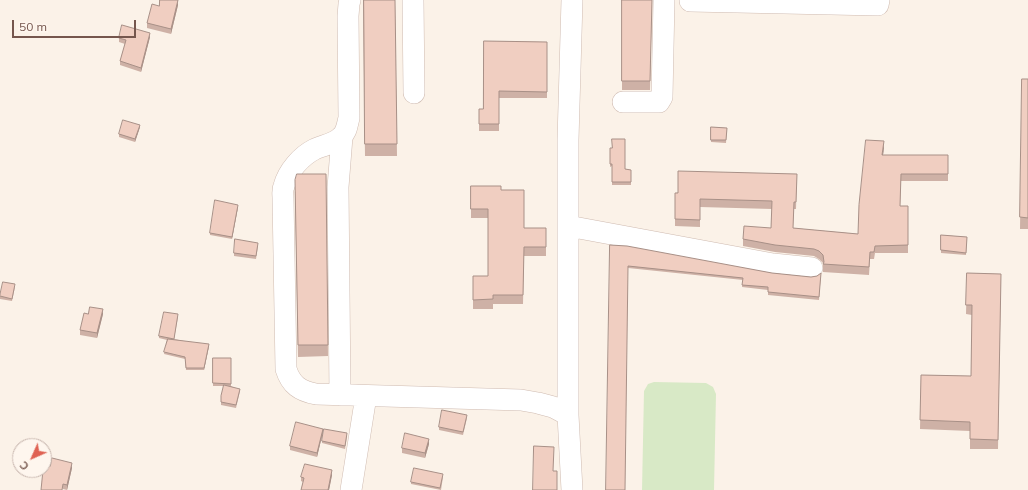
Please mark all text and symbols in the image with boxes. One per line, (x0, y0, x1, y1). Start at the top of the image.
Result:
scale bar (14, 12, 138, 38)
text: 50 m (19, 19, 47, 34)
north arrow (12, 438, 52, 478)
text: С (17, 458, 32, 473)

